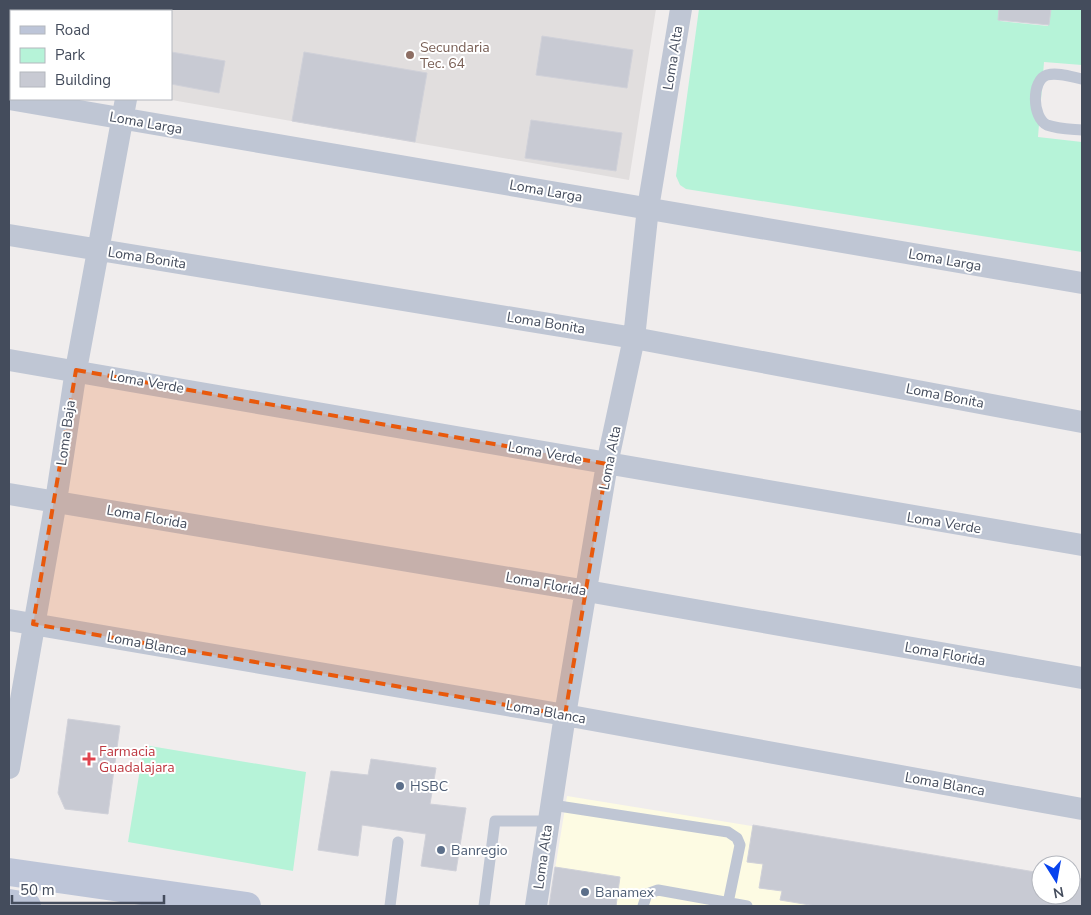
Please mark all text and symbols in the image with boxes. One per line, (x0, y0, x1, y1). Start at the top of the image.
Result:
legend (10, 10, 172, 100)
text: Road (55, 20, 90, 40)
street label: Loma Alta (659, 24, 687, 92)
place label: Secundaria Tec. 64 (420, 38, 490, 73)
text: Park (55, 45, 85, 65)
marker: Secundaria Tec. 64 (404, 49, 416, 61)
text: Building (55, 70, 111, 90)
street label: Loma Larga (108, 107, 184, 139)
street label: Loma Larga (508, 175, 584, 207)
street label: Loma Bonita (106, 242, 188, 274)
street label: Loma Larga (907, 244, 983, 276)
street label: Loma Bonita (505, 307, 587, 339)
street label: Loma Verde (108, 366, 186, 398)
street label: Loma Bonita (904, 379, 986, 413)
street label: Loma Baja (52, 399, 80, 467)
street label: Loma Alta (594, 424, 626, 492)
street label: Loma Verde (506, 437, 584, 469)
street label: Loma Florida (105, 501, 189, 533)
street label: Loma Verde (905, 508, 983, 538)
street label: Loma Florida (504, 568, 588, 600)
street label: Loma Blanca (105, 628, 189, 660)
street label: Loma Florida (903, 638, 987, 670)
street label: Loma Blanca (504, 696, 588, 728)
place label: Farmacia Guadalajara (99, 742, 175, 777)
marker: Farmacia Guadalajara (83, 753, 95, 765)
street label: Loma Blanca (903, 768, 987, 800)
place label: HSBC (410, 777, 448, 796)
marker: HSBC (394, 780, 406, 792)
street label: Loma Alta (529, 824, 557, 890)
place label: Banregio (451, 841, 508, 860)
marker: Banregio (435, 844, 447, 856)
north arrow (1031, 855, 1081, 905)
scale bar (12, 872, 165, 904)
text: 50 m (20, 880, 55, 900)
text: N (1051, 882, 1065, 903)
place label: Banamex (595, 883, 655, 902)
marker: Banamex (579, 886, 591, 898)

